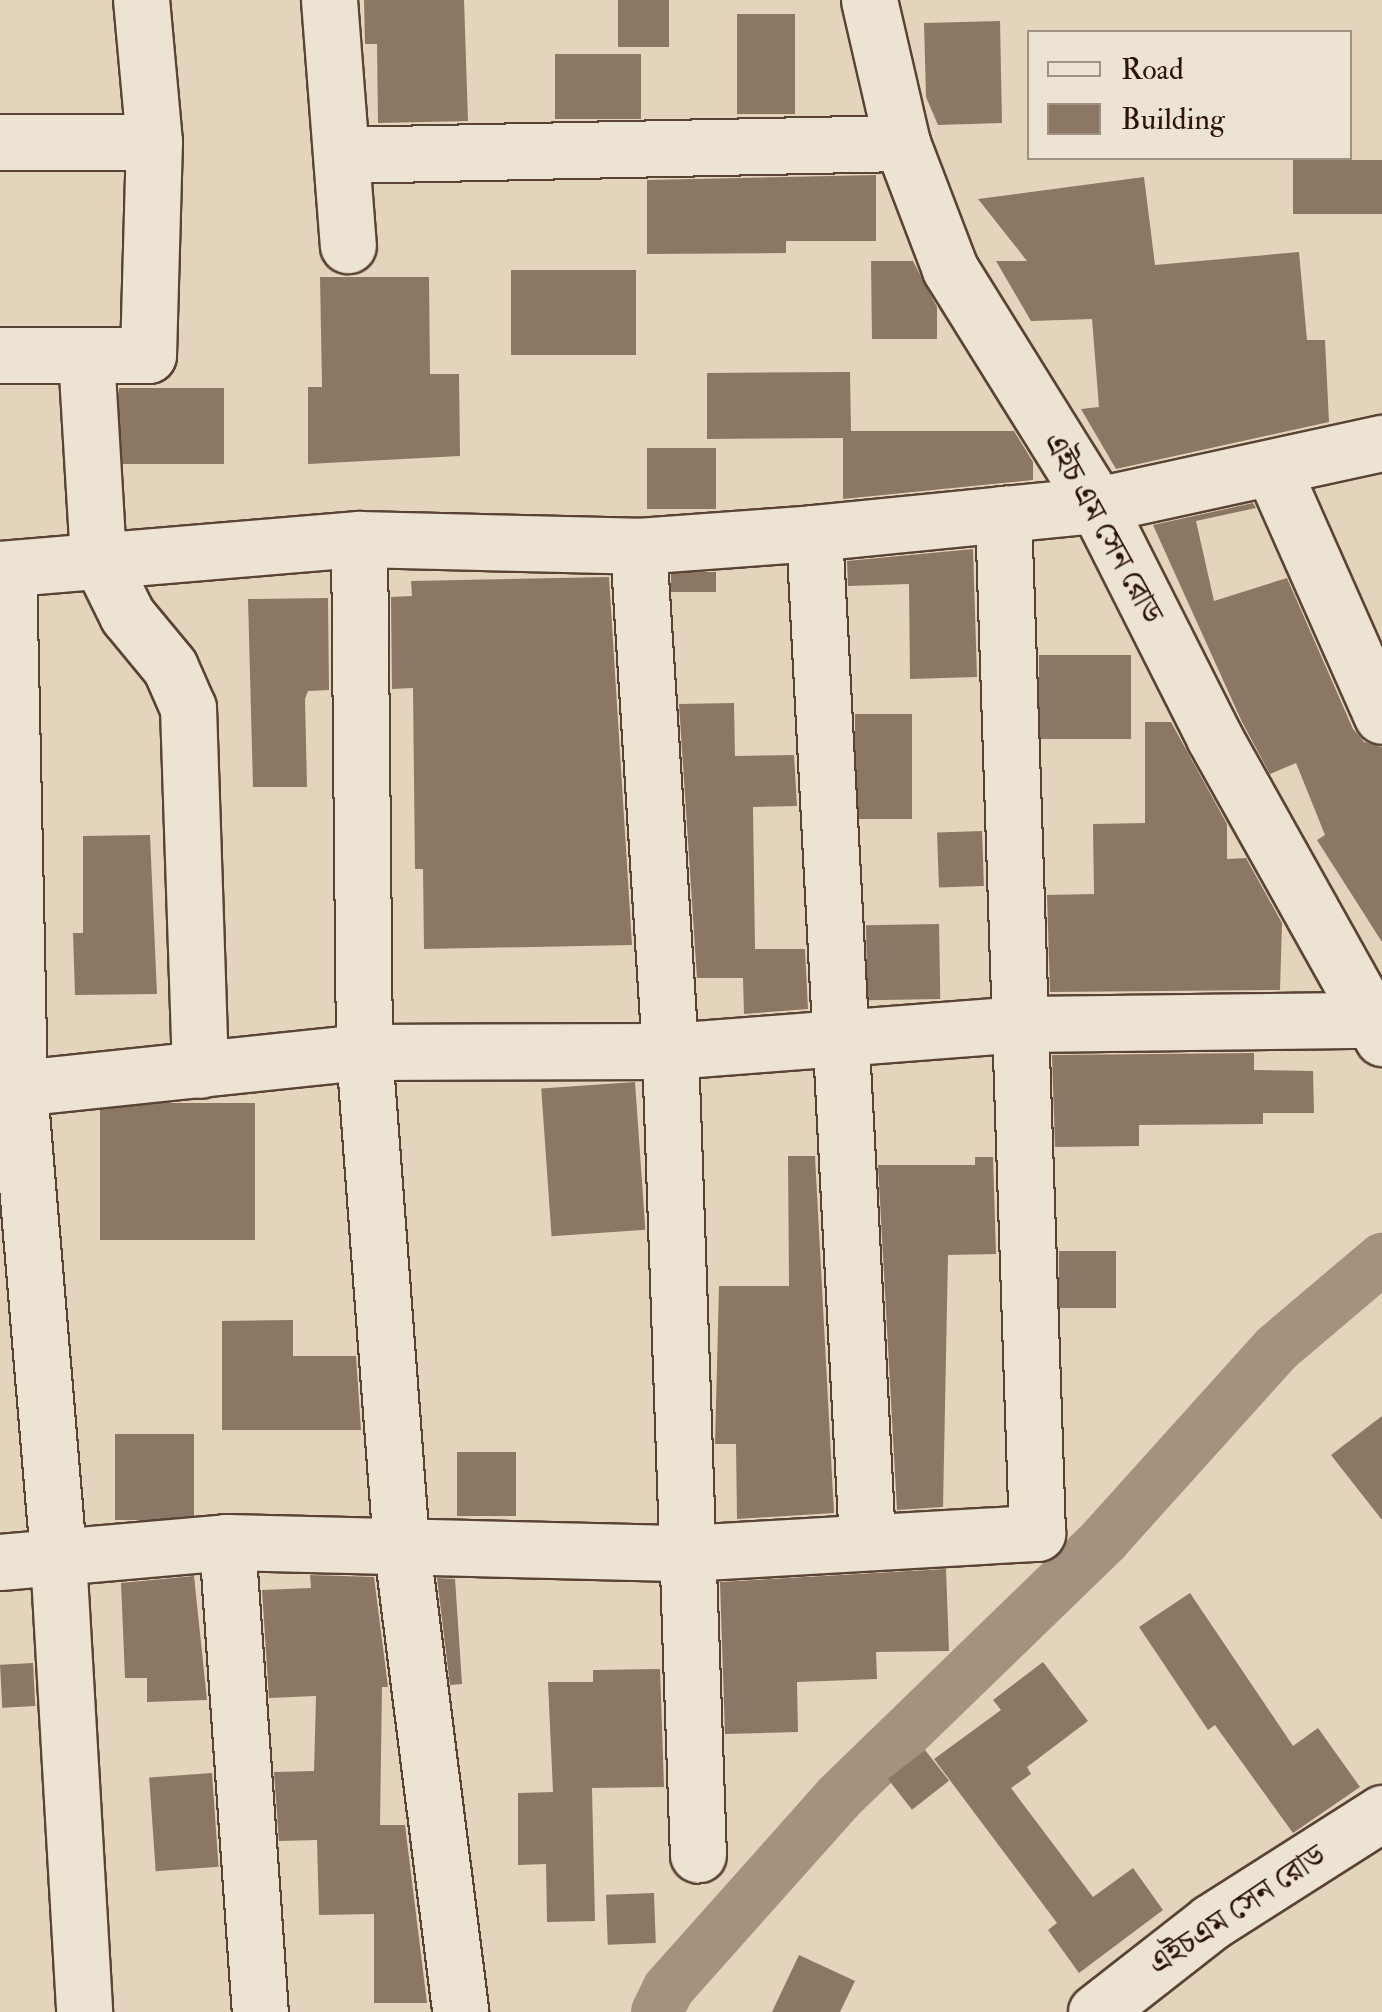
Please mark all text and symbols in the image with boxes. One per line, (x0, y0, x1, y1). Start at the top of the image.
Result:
legend (1027, 30, 1352, 160)
text: Road (1121, 51, 1184, 88)
text: Building (1121, 101, 1225, 138)
street label: এইচ এম সেন রোড (1035, 426, 1171, 630)
street label: এইচএম সেন রোড (1141, 1837, 1333, 1983)

